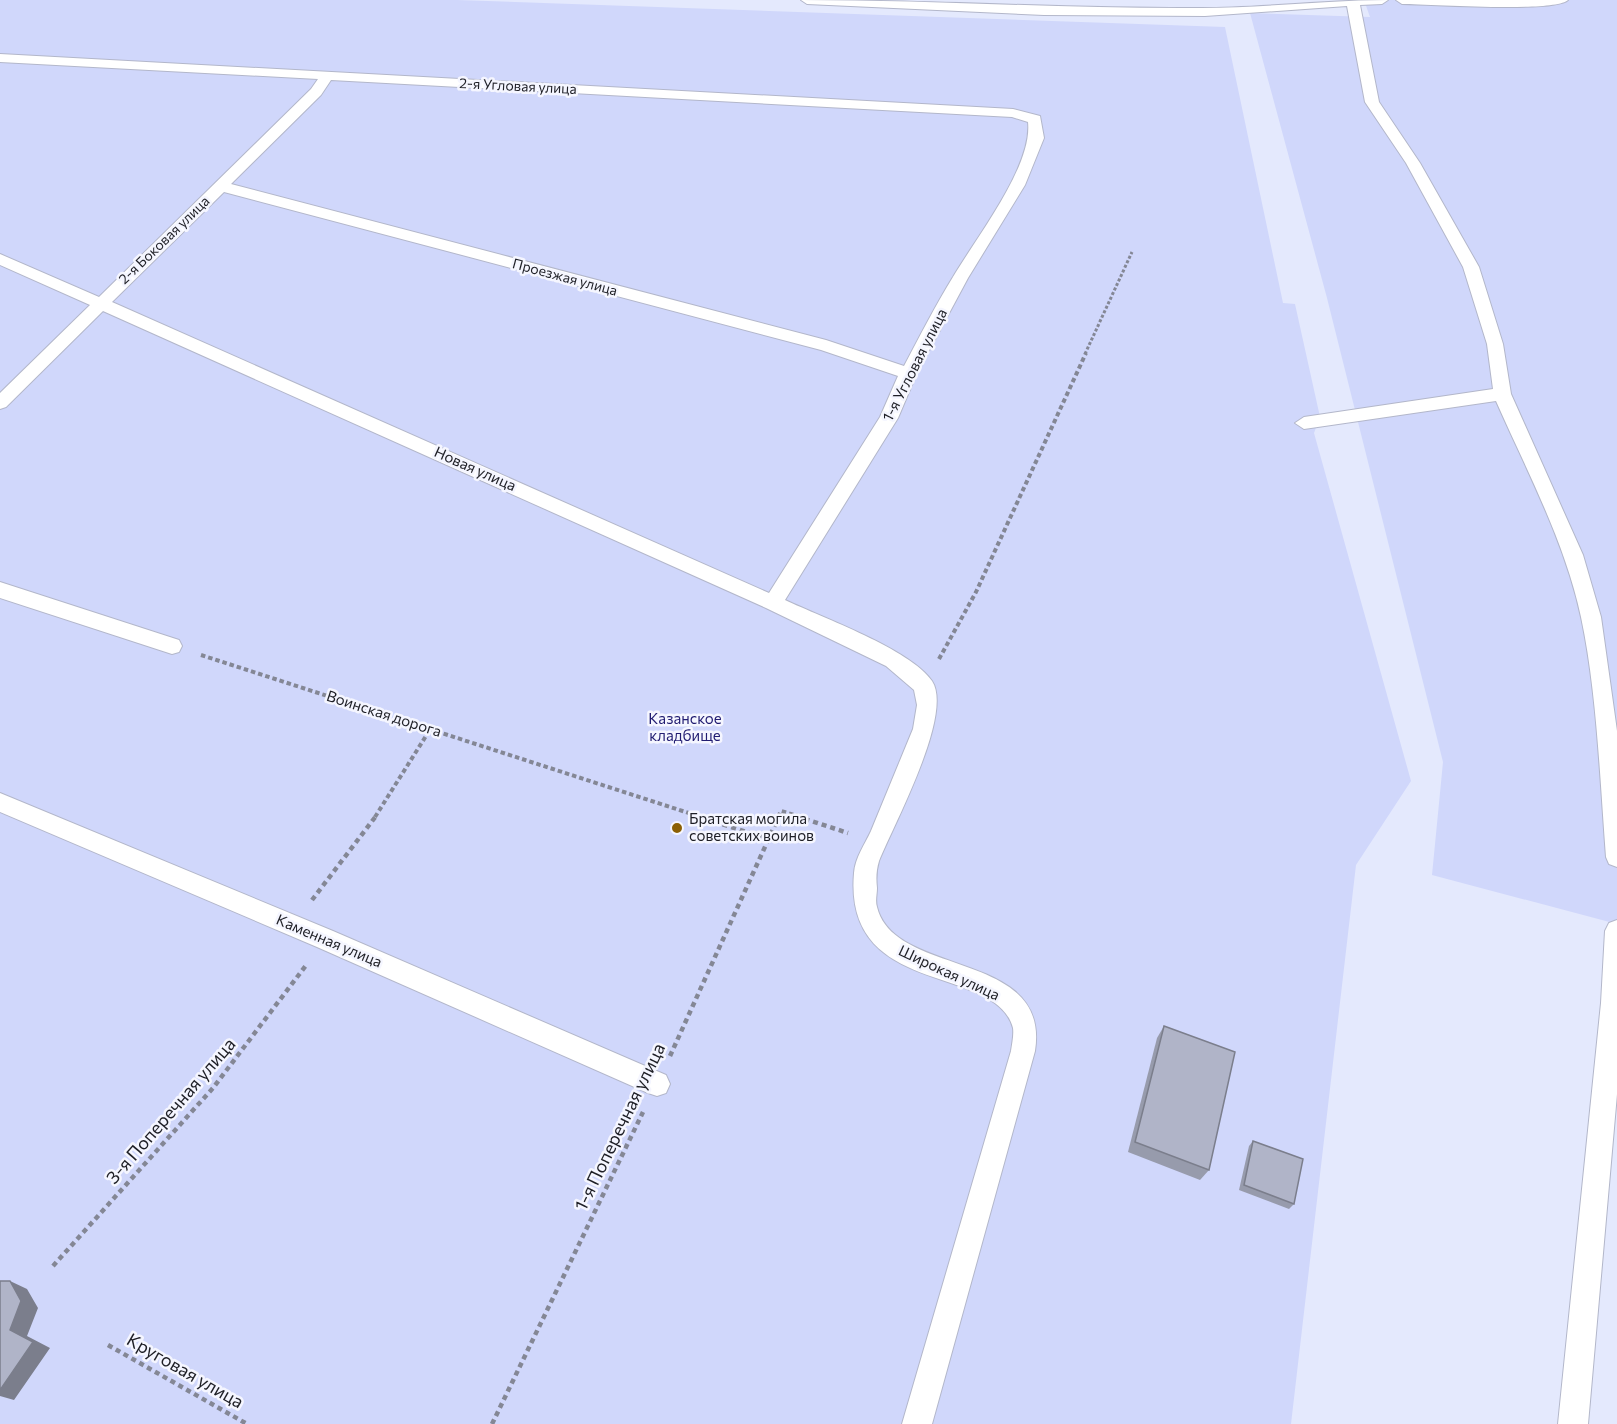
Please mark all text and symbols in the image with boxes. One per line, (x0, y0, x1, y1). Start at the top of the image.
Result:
street label: 2-я Угловая улица (459, 74, 577, 97)
street label: 2-я Боковая улица (115, 192, 213, 287)
street label: Проезжая улица (511, 254, 619, 299)
street label: 1-я Угловая улица (878, 305, 950, 424)
street label: Новая улица (432, 442, 519, 494)
street label: Воинская дорога (325, 686, 444, 740)
park label: Казанское кладбище (648, 709, 722, 744)
place label: Братская могила советских воинов (689, 809, 814, 844)
marker: Братская могила советских воинов (670, 821, 684, 835)
street label: Каменная улица (274, 910, 385, 970)
street label: Широкая улица (896, 941, 1003, 1003)
street label: 3-я Поперечная улица (101, 1033, 240, 1188)
street label: 1-я Поперечная улица (569, 1039, 669, 1214)
street label: Круговая улица (123, 1328, 248, 1412)

